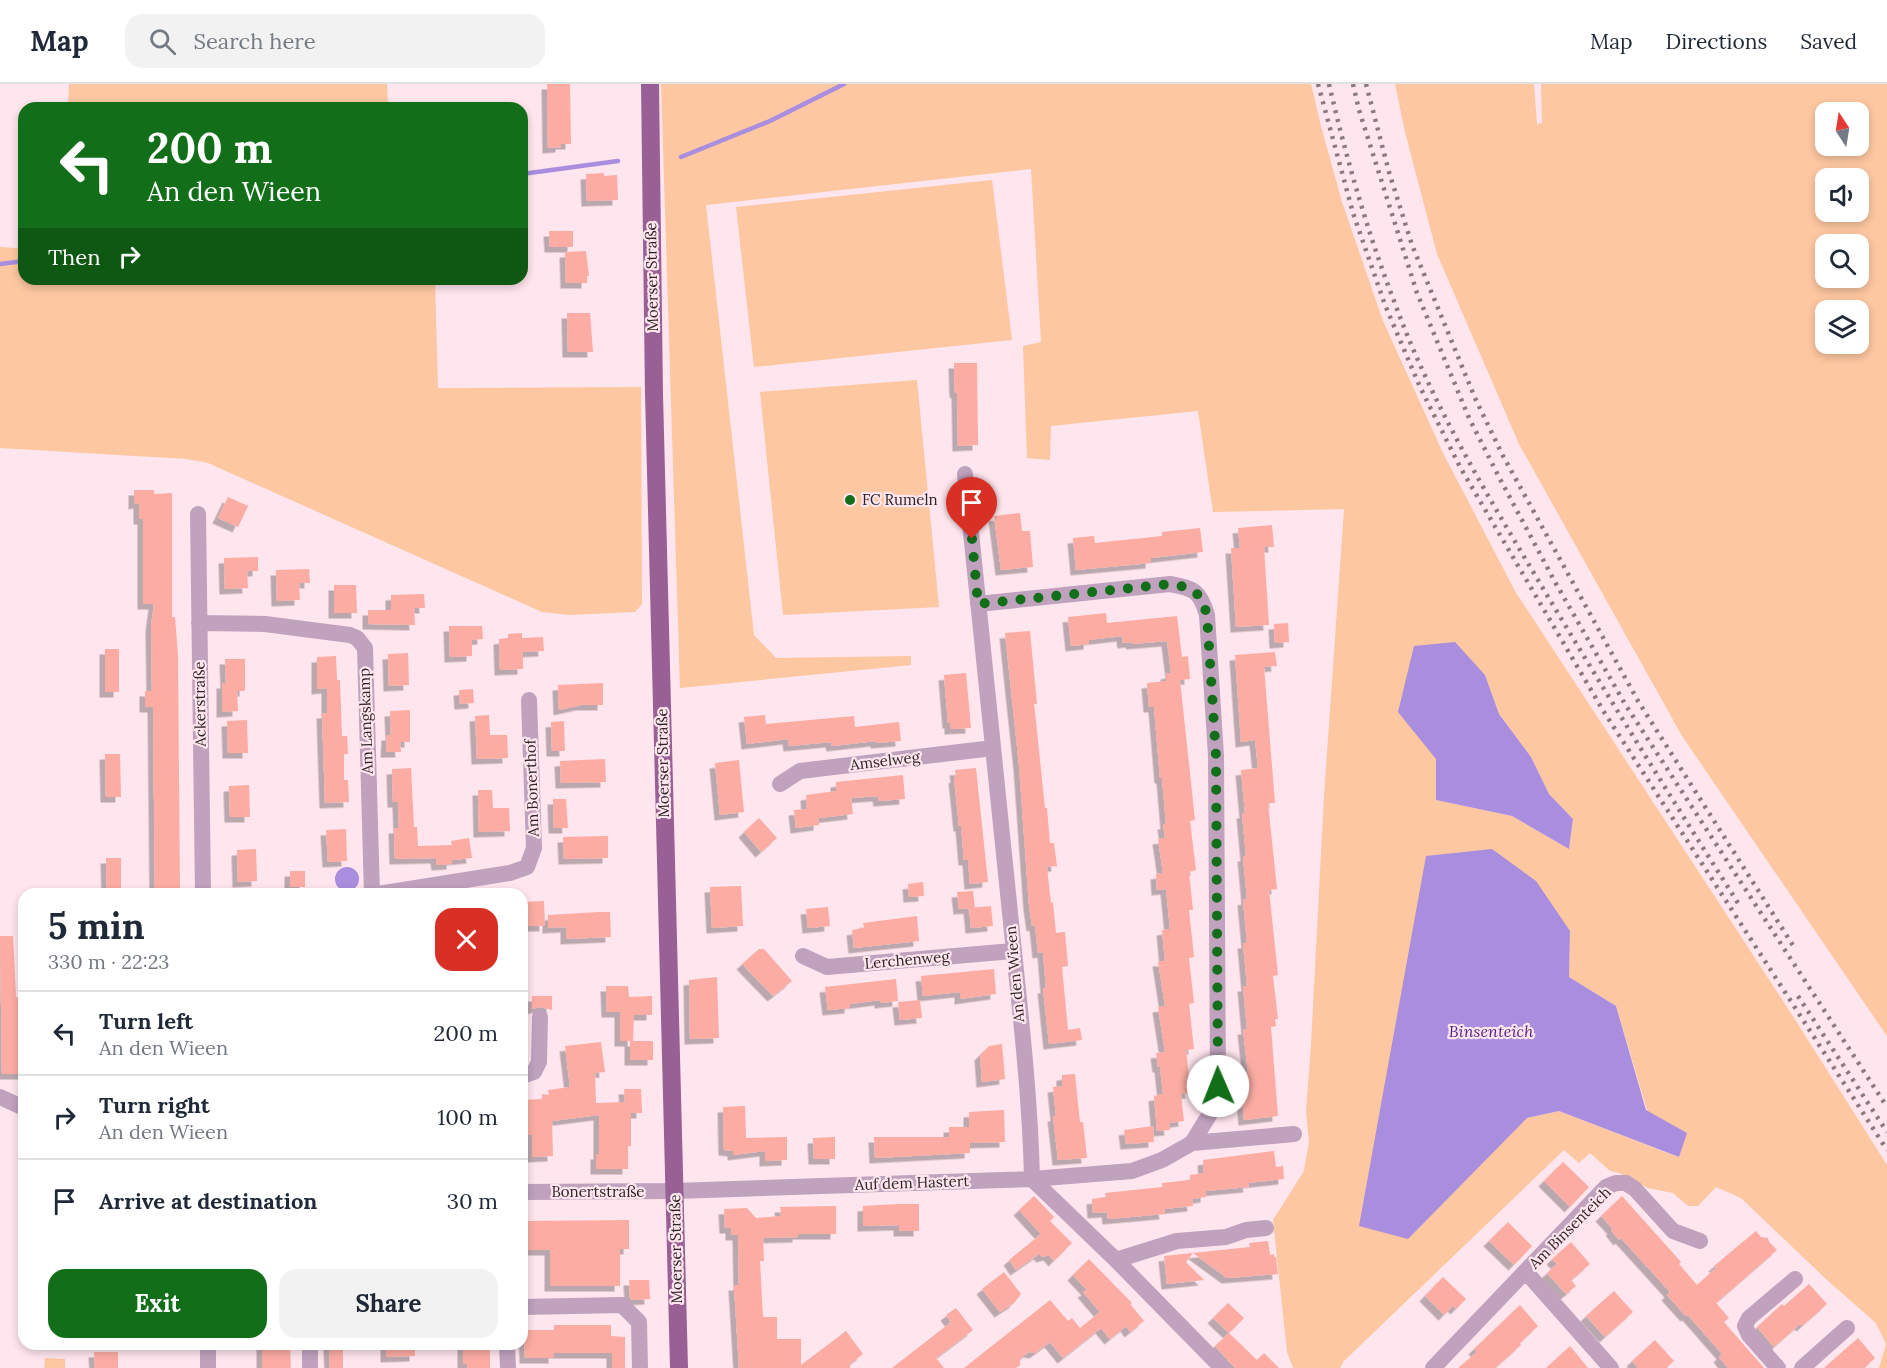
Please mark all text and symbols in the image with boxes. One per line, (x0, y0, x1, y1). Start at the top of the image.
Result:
search box (125, 14, 545, 68)
text: Map (30, 23, 89, 59)
icon: search (146, 25, 179, 58)
text: Search here (194, 27, 316, 55)
text: Map (1590, 28, 1633, 55)
text: Directions (1666, 28, 1767, 55)
text: Saved (1800, 28, 1857, 55)
north arrow (1815, 102, 1869, 156)
map controls (1815, 102, 1869, 354)
text: 200 m (147, 121, 273, 175)
icon: left (48, 126, 126, 204)
button: sound (1815, 168, 1869, 222)
text: An den Wieen (147, 174, 321, 208)
street label: Moerser Straße (641, 222, 662, 332)
button: search (1815, 234, 1869, 288)
icon: right (113, 240, 146, 273)
text: Then (48, 243, 101, 271)
button: layers (1815, 300, 1869, 354)
pin (946, 477, 997, 539)
icon: arrive (955, 486, 988, 519)
place label: FC Rumeln (862, 490, 938, 509)
marker: FC Rumeln (843, 493, 857, 507)
street label: Ackerstraße (189, 661, 210, 748)
street label: Am Langskamp (354, 668, 377, 775)
street label: Moerser Straße (652, 708, 673, 818)
street label: Am Bonerthof (520, 738, 543, 838)
street label: Amselweg (848, 747, 922, 774)
text: 5 min (48, 903, 145, 949)
button: close (435, 908, 498, 971)
street label: An den Wieen (1001, 925, 1028, 1024)
street label: Lerchenweg (864, 946, 951, 973)
text: 330 m · 22:23 (48, 949, 169, 974)
text: Turn left (99, 1007, 193, 1035)
icon: left (48, 1017, 81, 1050)
text: 200 m (433, 1019, 498, 1047)
water label: Binsenteich (1449, 1021, 1533, 1041)
text: An den Wieen (99, 1035, 228, 1060)
position arrow (1186, 1054, 1250, 1118)
text: Turn right (99, 1091, 210, 1119)
icon: right (48, 1101, 81, 1134)
text: 100 m (437, 1103, 498, 1131)
text: An den Wieen (99, 1119, 228, 1144)
street label: Auf dem Hastert (853, 1171, 970, 1194)
street label: Bonertstraße (552, 1182, 644, 1201)
street label: Am Binsenteich (1524, 1183, 1615, 1273)
icon: arrive (48, 1185, 81, 1218)
text: Arrive at destination (99, 1187, 317, 1215)
text: 30 m (447, 1187, 498, 1215)
street label: Moerser Straße (665, 1194, 686, 1304)
button: Exit (48, 1269, 267, 1338)
button: Share (279, 1269, 498, 1338)

